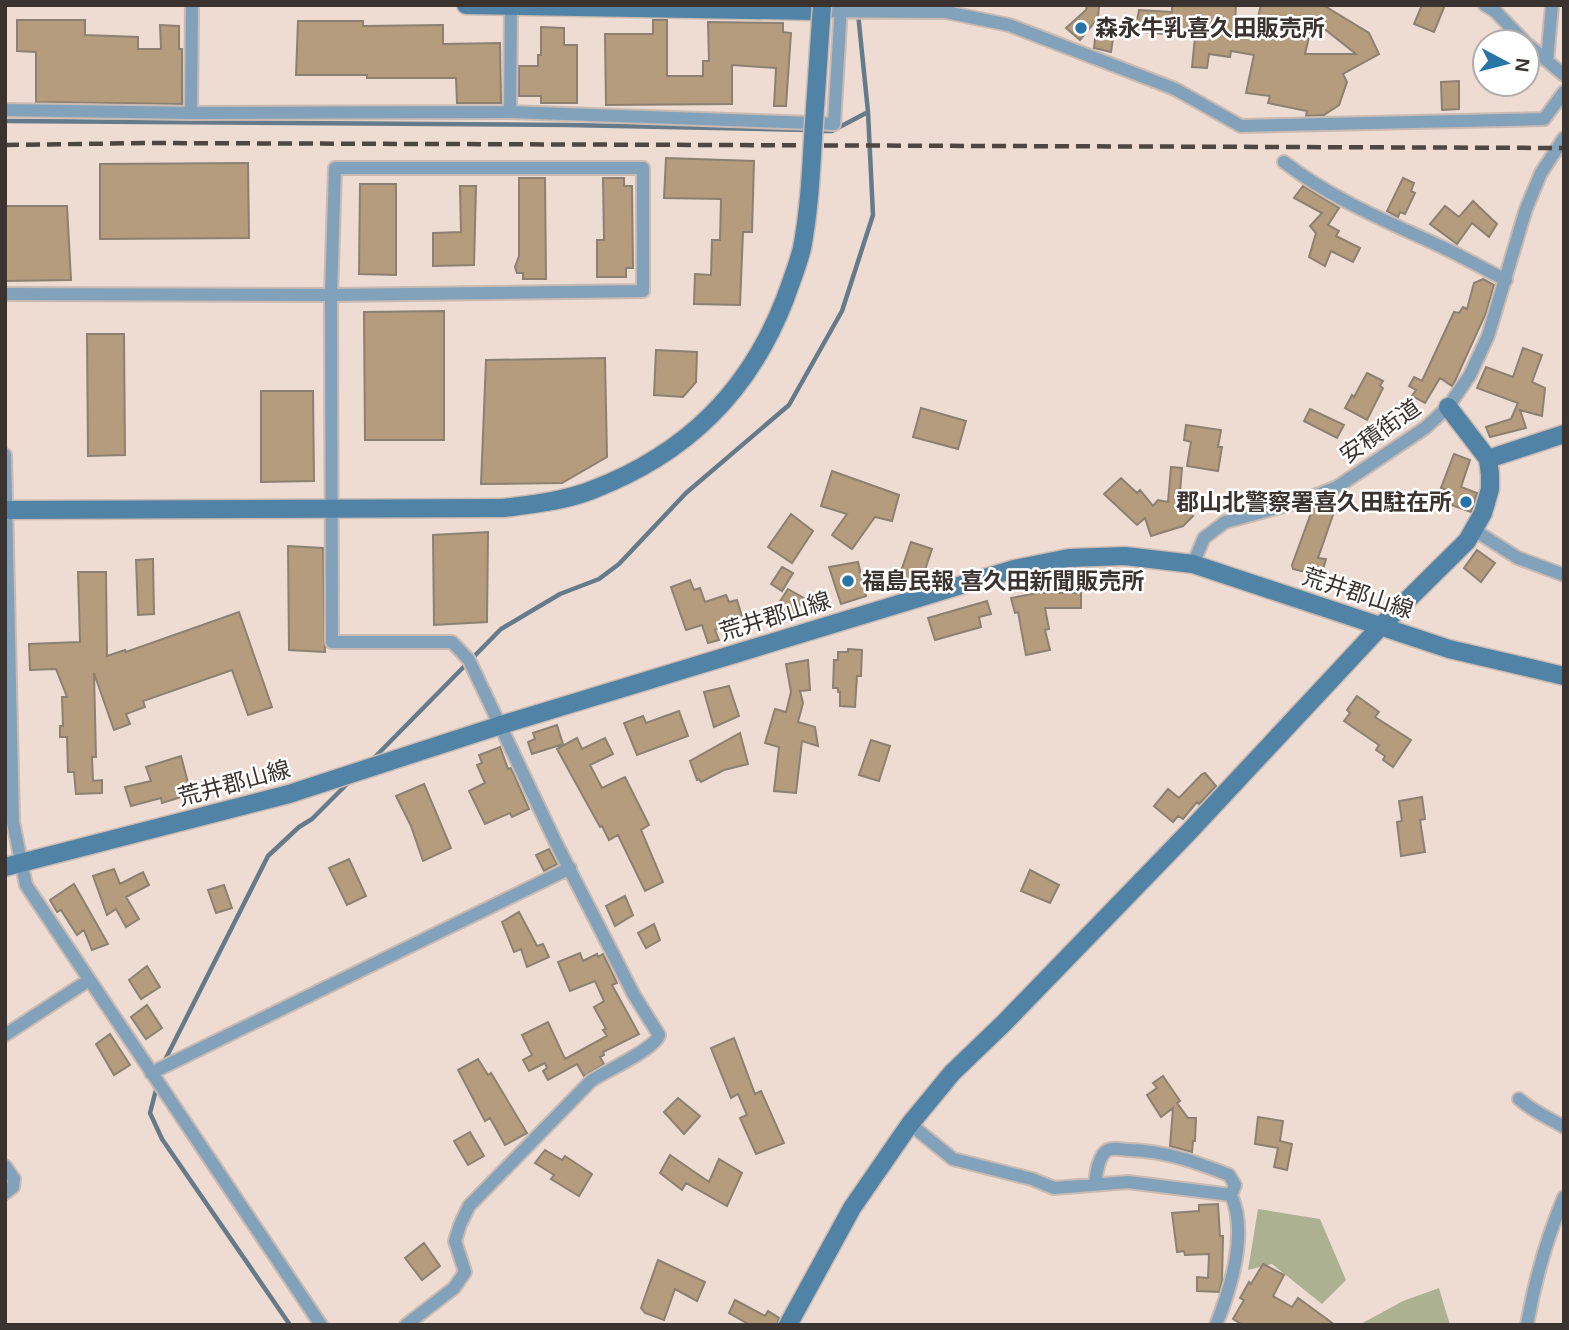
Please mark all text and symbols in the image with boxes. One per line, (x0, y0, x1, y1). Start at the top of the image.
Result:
place label: 森永牛乳喜久田販売所 (1095, 15, 1325, 41)
marker: 森永牛乳喜久田販売所 (1073, 20, 1089, 36)
north arrow (1471, 28, 1541, 98)
text: N (1511, 57, 1534, 73)
street label: 安積街道 (1335, 394, 1425, 468)
place label: 郡山北警察署喜久田駐在所 (1176, 489, 1452, 515)
marker: 郡山北警察署喜久田駐在所 (1458, 494, 1474, 510)
street label: 荒井郡山線 (1299, 563, 1417, 623)
place label: 福島民報 喜久田新聞販売所 (862, 568, 1144, 594)
marker: 福島民報 喜久田新聞販売所 (840, 573, 856, 589)
street label: 荒井郡山線 (716, 587, 834, 645)
street label: 荒井郡山線 (175, 756, 293, 810)

